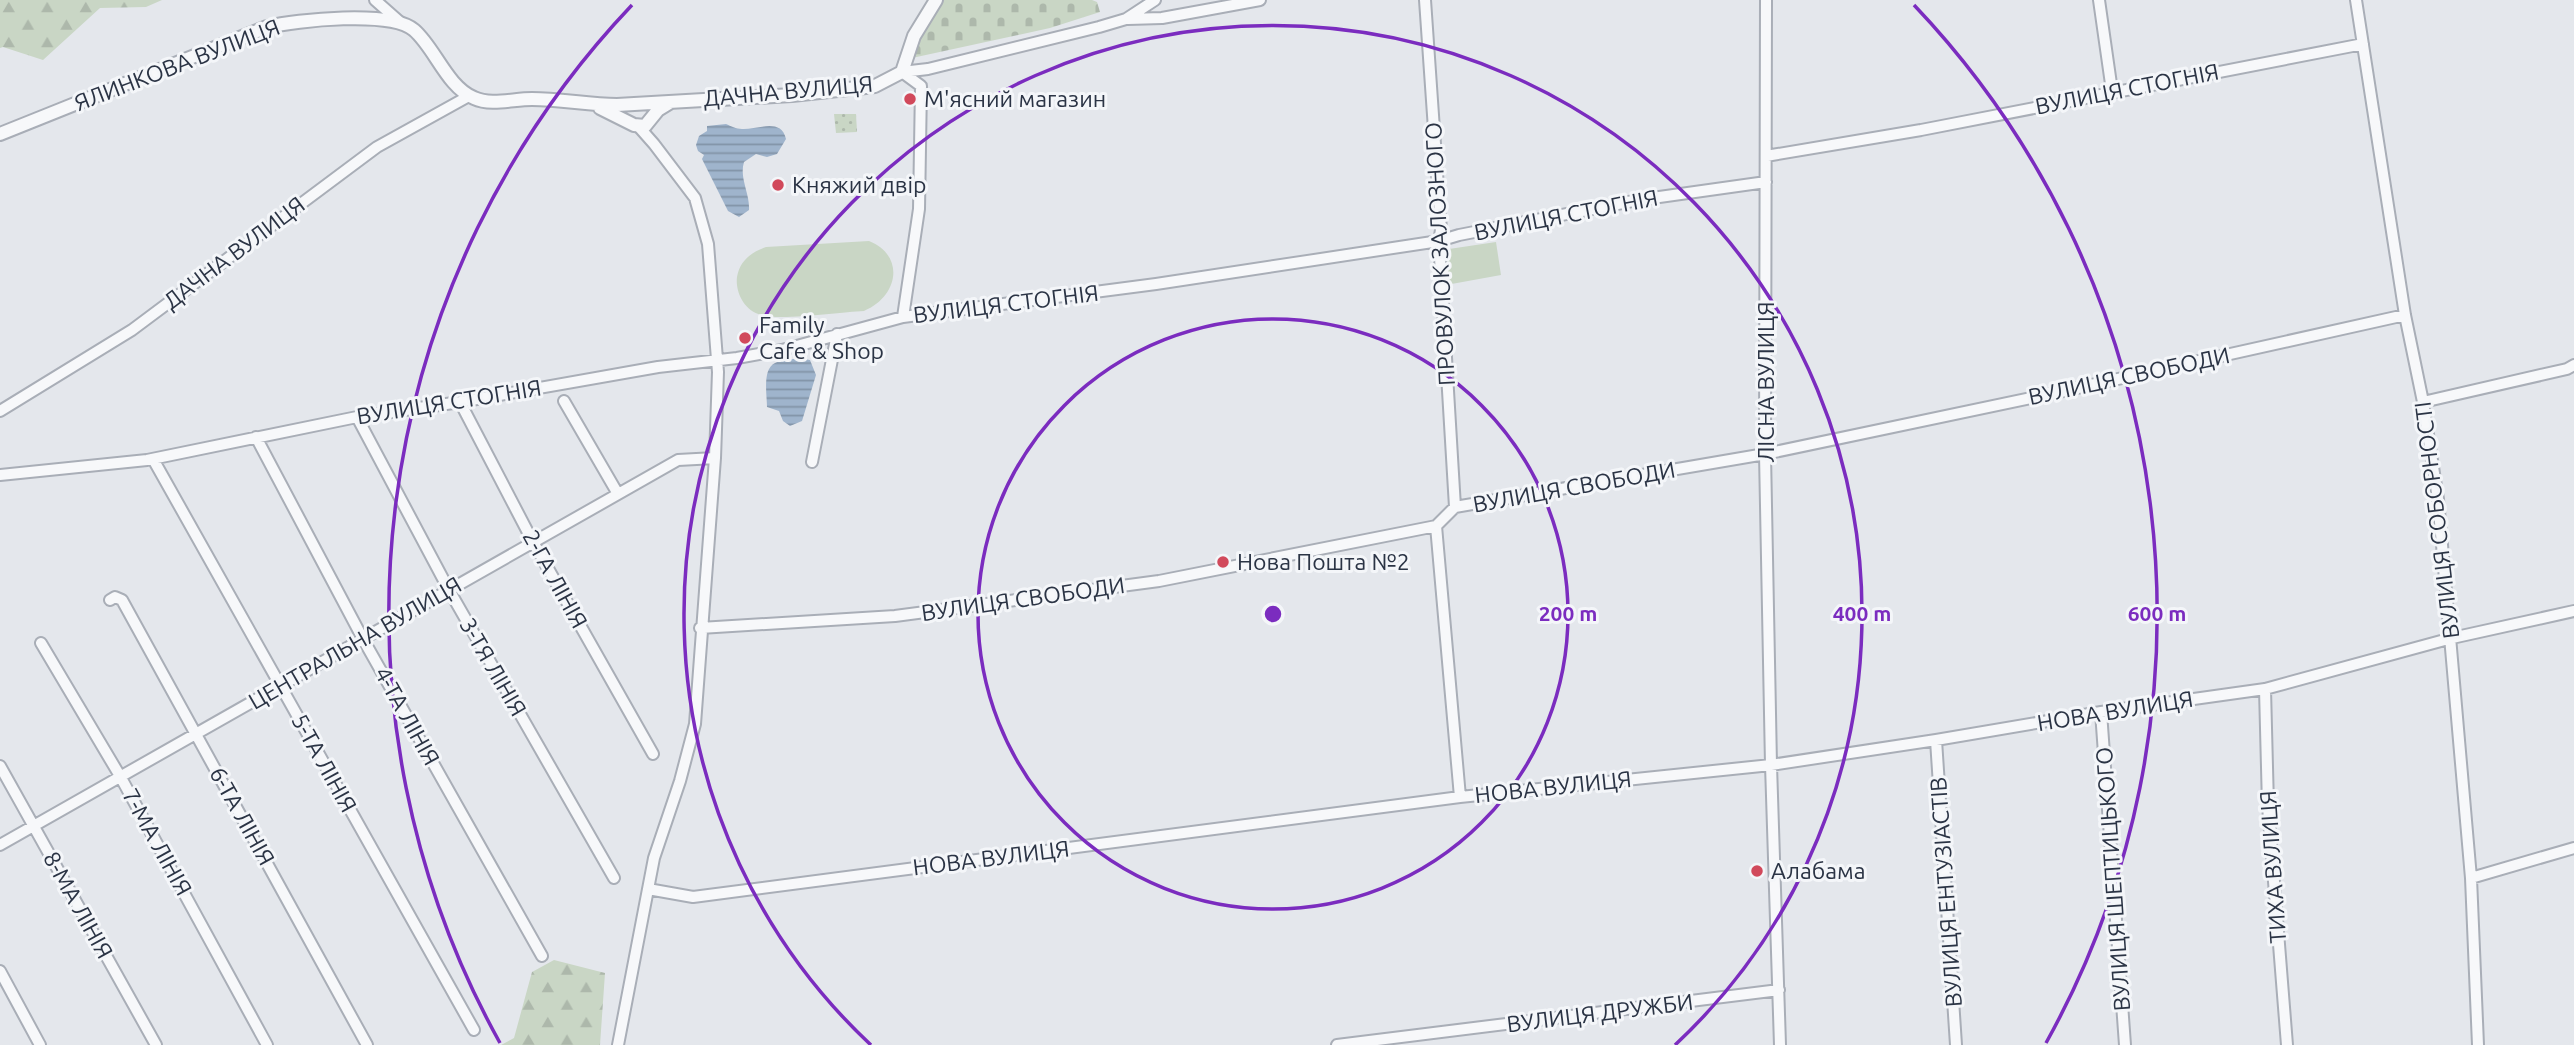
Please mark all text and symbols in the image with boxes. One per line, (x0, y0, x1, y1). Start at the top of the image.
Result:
street label: ЯЛИНКОВА ВУЛИЦЯ (71, 14, 283, 115)
street label: ВУЛИЦЯ СТОГНІЯ (2033, 58, 2221, 119)
street label: ДАЧНА ВУЛИЦЯ (702, 71, 874, 110)
place label: М'ясний магазин (924, 86, 1106, 111)
marker: М'ясний магазин (902, 91, 918, 107)
street label: ПРОВУЛОК ЗАЛОЗНОГО (1420, 122, 1459, 386)
place label: Княжий двір (792, 172, 927, 197)
marker: Княжий двір (770, 177, 786, 193)
street label: ВУЛИЦЯ СТОГНІЯ (1472, 184, 1660, 245)
street label: ДАЧНА ВУЛИЦЯ (158, 191, 309, 314)
street label: ВУЛИЦЯ СТОГНІЯ (912, 280, 1100, 327)
street label: ЛІСНА ВУЛИЦЯ (1753, 301, 1778, 463)
place label: Family Cafe & Shop (759, 312, 884, 363)
marker: Family Cafe & Shop (737, 330, 753, 346)
street label: ВУЛИЦЯ СВОБОДИ (2026, 342, 2232, 409)
street label: ВУЛИЦЯ СТОГНІЯ (355, 375, 543, 428)
street label: ВУЛИЦЯ СОБОРНОСТІ (2410, 400, 2463, 640)
street label: ВУЛИЦЯ СВОБОДИ (1471, 456, 1677, 517)
street label: 2-ГА ЛІНІЯ (518, 525, 593, 632)
place label: Нова Пошта №2 (1237, 549, 1410, 574)
marker: Нова Пошта №2 (1215, 554, 1231, 570)
street label: ЦЕНТРАЛЬНА ВУЛИЦЯ (244, 571, 465, 714)
street label: ВУЛИЦЯ СВОБОДИ (920, 572, 1126, 625)
text: 200 m (1539, 601, 1597, 625)
text: 400 m (1833, 601, 1891, 625)
text: 600 m (2128, 601, 2186, 625)
centre of rings (1261, 602, 1285, 626)
street label: 3-ТЯ ЛІНІЯ (455, 613, 532, 720)
street label: 4-ТА ЛІНІЯ (370, 662, 445, 769)
street label: НОВА ВУЛИЦЯ (2035, 686, 2195, 735)
street label: 5-ТА ЛІНІЯ (287, 709, 362, 816)
street label: ВУЛИЦЯ ШЕПТИЦЬКОГО (2091, 746, 2134, 1012)
street label: 6-ТА ЛІНІЯ (205, 762, 280, 869)
street label: НОВА ВУЛИЦЯ (1473, 766, 1633, 807)
street label: ВУЛИЦЯ ЕНТУЗІАСТІВ (1925, 776, 1966, 1008)
street label: 7-МА ЛІНІЯ (118, 784, 197, 899)
street label: ТИХА ВУЛИЦЯ (2255, 790, 2290, 944)
street label: НОВА ВУЛИЦЯ (911, 835, 1071, 880)
street label: 8-МА ЛІНІЯ (39, 847, 118, 962)
place label: Алабама (1771, 858, 1866, 883)
marker: Алабама (1749, 863, 1765, 879)
street label: ВУЛИЦЯ ДРУЖБИ (1505, 989, 1695, 1036)

